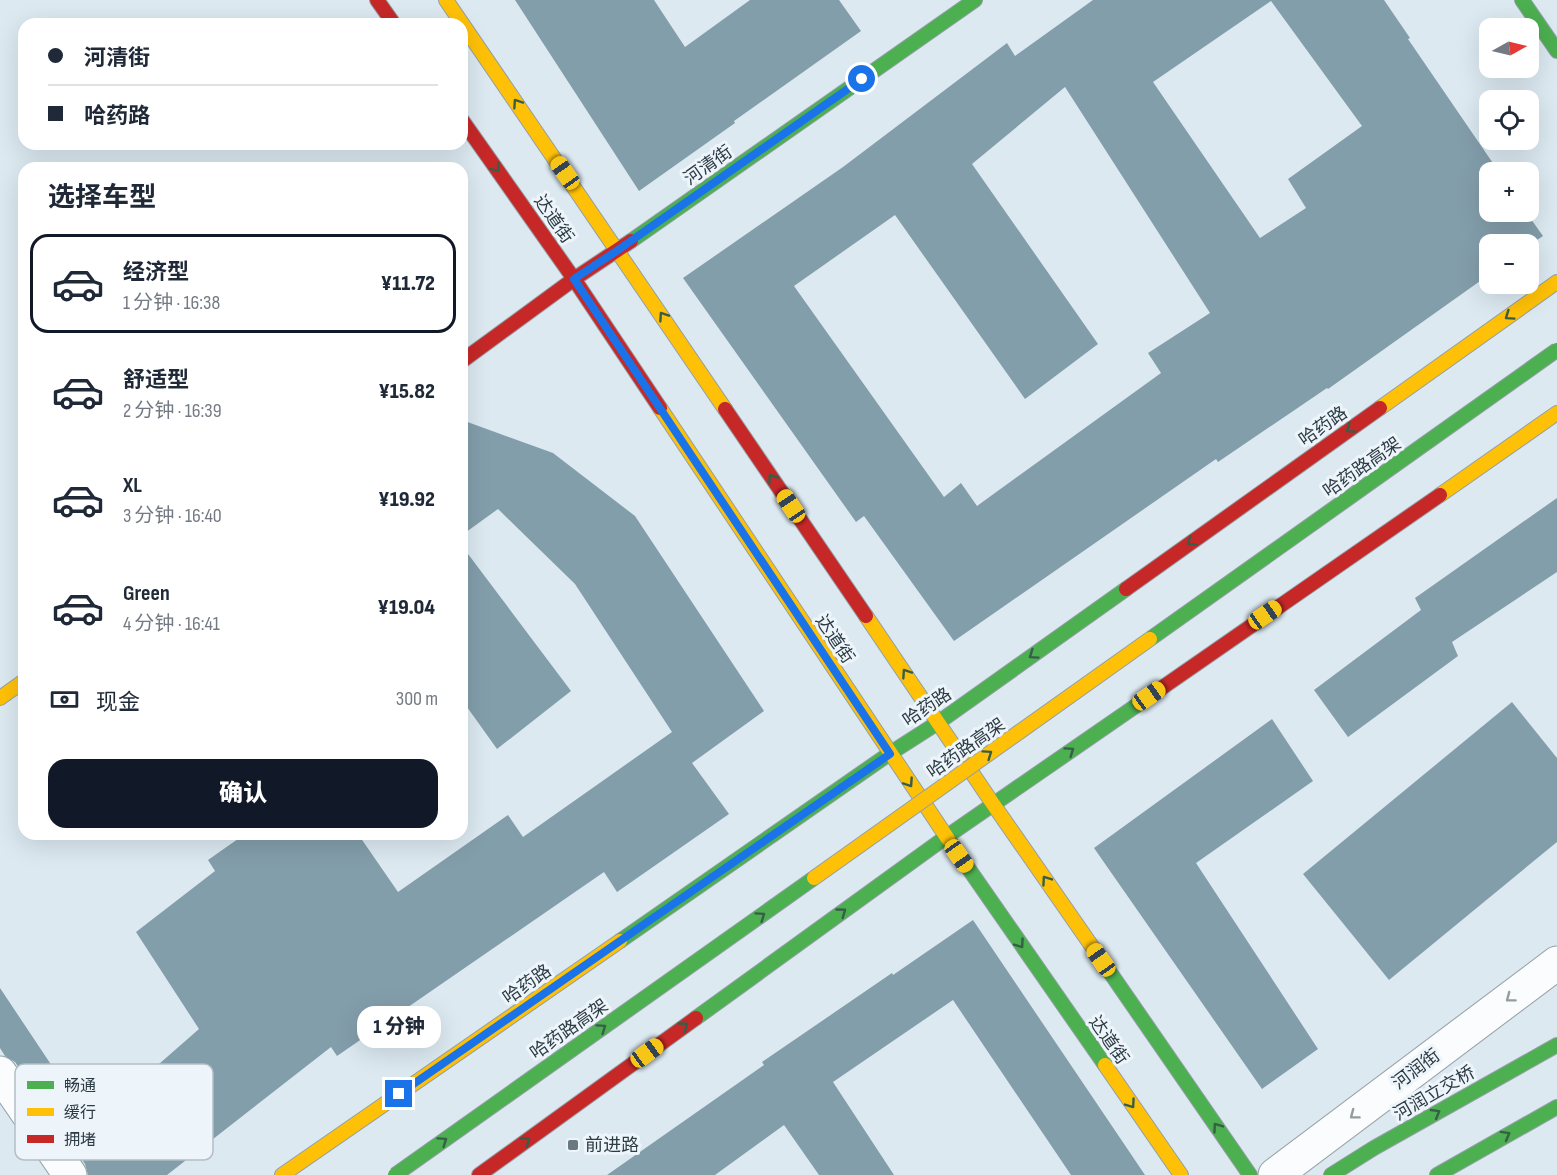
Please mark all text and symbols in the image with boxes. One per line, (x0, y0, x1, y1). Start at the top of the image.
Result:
north arrow (1479, 18, 1539, 78)
map controls (1479, 18, 1539, 294)
text: 河清街 (84, 45, 150, 72)
route start (848, 65, 875, 92)
button: locate (1479, 90, 1539, 150)
one-way arrow (513, 99, 524, 110)
text: 哈药路 (84, 103, 150, 130)
street label: 河清街 (680, 141, 736, 189)
car (547, 153, 583, 193)
one-way arrow (489, 162, 500, 173)
button: + (1479, 162, 1539, 222)
text: 选择车型 (48, 182, 156, 214)
street label: 达道街 (530, 191, 578, 247)
button: − (1479, 234, 1539, 294)
icon: car (51, 257, 105, 311)
text: 经济型 (123, 259, 189, 286)
text: ¥11.72 (381, 270, 435, 297)
text: 1 分钟 · 16:38 (123, 291, 220, 315)
one-way arrow (1505, 309, 1516, 320)
one-way arrow (659, 312, 670, 323)
icon: car (51, 365, 105, 419)
text: 舒适型 (123, 367, 189, 394)
text: ¥15.82 (378, 378, 435, 405)
text: 2 分钟 · 16:39 (123, 399, 222, 423)
street label: 哈药路 (1295, 402, 1351, 450)
one-way arrow (1346, 422, 1357, 433)
street label: 哈药路高架 (1319, 433, 1405, 502)
text: XL (123, 472, 142, 499)
icon: car (51, 473, 105, 527)
one-way arrow (768, 473, 779, 484)
text: ¥19.92 (378, 486, 435, 513)
car (773, 486, 809, 526)
text: 3 分钟 · 16:40 (123, 504, 222, 528)
one-way arrow (1187, 535, 1198, 546)
text: Green (123, 580, 170, 607)
icon: car (51, 581, 105, 635)
text: ¥19.04 (378, 594, 435, 621)
car (1245, 597, 1285, 633)
street label: 达道街 (811, 611, 858, 668)
text: 4 分钟 · 16:41 (123, 612, 220, 636)
one-way arrow (1028, 648, 1039, 659)
one-way arrow (902, 669, 913, 680)
car (1129, 678, 1169, 714)
icon: cash (48, 683, 81, 716)
street label: 哈药路 (899, 684, 956, 731)
text: 300 m (396, 687, 438, 711)
text: 现金 (96, 689, 140, 716)
street label: 哈药路高架 (923, 714, 1009, 783)
one-way arrow (1063, 747, 1074, 758)
one-way arrow (981, 750, 992, 761)
button: 确认 (48, 759, 438, 828)
one-way arrow (902, 776, 913, 787)
car (941, 836, 977, 876)
one-way arrow (1042, 876, 1053, 887)
one-way arrow (836, 908, 847, 919)
one-way arrow (754, 912, 765, 923)
one-way arrow (1013, 937, 1024, 948)
car (1083, 940, 1119, 980)
street label: 哈药路 (499, 960, 555, 1008)
one-way arrow (1506, 991, 1517, 1002)
street label: 哈药路高架 (526, 995, 612, 1064)
callout: 1 分钟 (357, 1007, 441, 1049)
street label: 达道街 (1085, 1012, 1133, 1068)
text: 1 分钟 (373, 1015, 425, 1039)
one-way arrow (678, 1022, 689, 1033)
one-way arrow (595, 1024, 606, 1035)
car (627, 1035, 667, 1071)
street label: 河润街 (1388, 1045, 1444, 1094)
street label: 河润立交桥 (1390, 1062, 1478, 1125)
legend (15, 1064, 213, 1160)
text: 畅通 (64, 1077, 96, 1096)
route end (385, 1080, 412, 1107)
one-way arrow (1124, 1097, 1135, 1108)
text: 缓行 (64, 1104, 96, 1123)
one-way arrow (1350, 1108, 1361, 1119)
one-way arrow (1429, 1108, 1440, 1120)
one-way arrow (1213, 1123, 1224, 1134)
text: 拥堵 (64, 1131, 96, 1150)
one-way arrow (1500, 1131, 1510, 1142)
place label: 前进路 (585, 1135, 639, 1156)
one-way arrow (436, 1137, 447, 1148)
one-way arrow (520, 1137, 531, 1148)
marker: 前进路 (566, 1138, 580, 1152)

